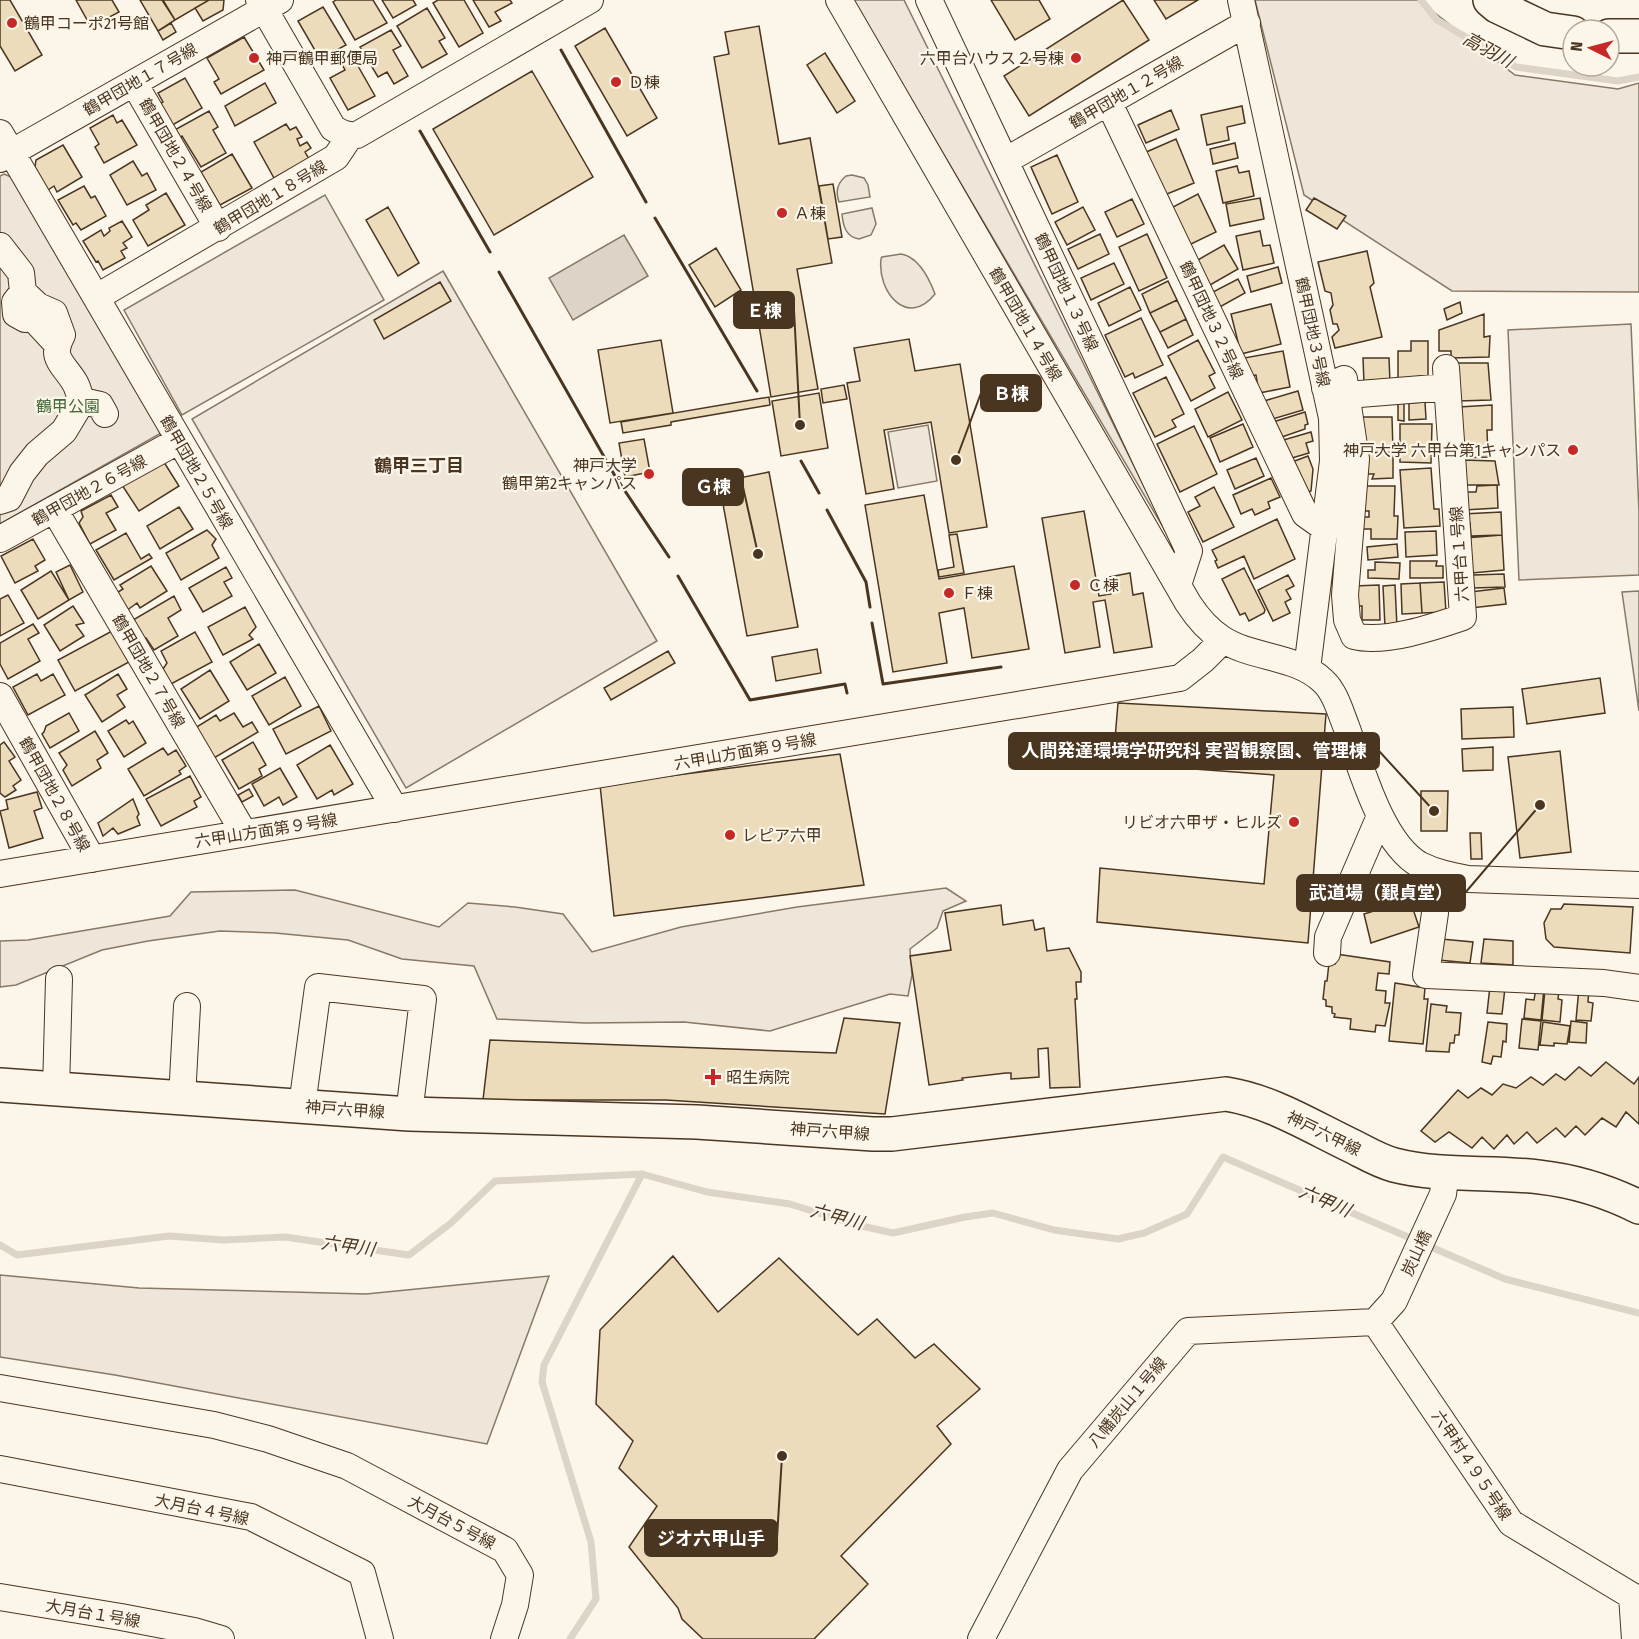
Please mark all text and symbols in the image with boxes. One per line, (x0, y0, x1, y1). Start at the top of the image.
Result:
place label: 鶴甲コーポ21号館 (24, 14, 149, 33)
marker: 鶴甲コーポ21号館 (5, 16, 19, 30)
north arrow (1561, 18, 1621, 78)
water label: 高羽川 (1459, 27, 1519, 74)
street label: 鶴甲団地１７号線 (80, 39, 200, 120)
text: N (1567, 41, 1587, 52)
place label: 神戸鶴甲郵便局 (266, 49, 378, 68)
place label: 六甲台ハウス２号棟 (920, 49, 1064, 68)
marker: 神戸鶴甲郵便局 (247, 51, 261, 65)
marker: 六甲台ハウス２号棟 (1069, 51, 1083, 65)
street label: 鶴甲団地１２号線 (1066, 52, 1186, 133)
place label: Ｄ棟 (628, 73, 660, 92)
marker: Ｄ棟 (609, 75, 623, 89)
street label: 鶴甲団地２４号線 (135, 95, 216, 215)
street label: 鶴甲団地１８号線 (210, 156, 330, 239)
place label: Ａ棟 (794, 204, 826, 223)
marker: Ａ棟 (775, 206, 789, 220)
street label: 鶴甲団地１３号線 (1031, 230, 1102, 354)
street label: 鶴甲団地３２号線 (1176, 258, 1247, 382)
street label: 鶴甲団地１４号線 (985, 264, 1066, 384)
street label: 鶴甲団地３号線 (1292, 275, 1333, 389)
callout: Ｅ棟 (734, 292, 794, 328)
text: Ｅ棟 (746, 300, 782, 322)
callout: Ｂ棟 (981, 375, 1041, 411)
text: Ｂ棟 (993, 383, 1029, 405)
park label: 鶴甲公園 (36, 397, 100, 416)
street label: 鶴甲団地２５号線 (156, 412, 237, 532)
place label: 神戸大学 六甲台第1キャンパス (1343, 441, 1561, 460)
marker: 神戸大学 六甲台第1キャンパス (1566, 443, 1580, 457)
street label: 鶴甲団地２６号線 (29, 451, 150, 530)
district label: 鶴甲三丁目 (374, 455, 464, 477)
place label: 神戸大学 鶴甲第2キャンパス (502, 456, 637, 493)
marker: 神戸大学 鶴甲第2キャンパス (642, 467, 656, 481)
callout: Ｇ棟 (683, 469, 743, 505)
text: Ｇ棟 (695, 476, 731, 498)
street label: 六甲台１号線 (1447, 505, 1472, 603)
place label: Ｃ棟 (1087, 576, 1119, 595)
marker: Ｃ棟 (1068, 578, 1082, 592)
place label: Ｆ棟 (961, 584, 993, 603)
marker: Ｆ棟 (942, 586, 956, 600)
street label: 鶴甲団地２７号線 (108, 611, 189, 731)
street label: 六甲山方面第９号線 (673, 730, 818, 773)
callout: 人間発達環境学研究科 実習観察園、管理棟 (1009, 733, 1379, 769)
street label: 鶴甲団地２８号線 (15, 734, 94, 855)
text: 人間発達環境学研究科 実習観察園、管理棟 (1021, 740, 1367, 762)
street label: 六甲山方面第９号線 (193, 810, 339, 851)
place label: リビオ六甲ザ・ヒルズ (1122, 813, 1282, 832)
marker: リビオ六甲ザ・ヒルズ (1287, 815, 1301, 829)
place label: レピア六甲 (742, 826, 822, 845)
marker: レピア六甲 (723, 828, 737, 842)
callout: 武道場（艱貞堂） (1297, 875, 1465, 911)
text: 武道場（艱貞堂） (1309, 882, 1453, 904)
marker: 昭生病院 (704, 1068, 722, 1086)
place label: 昭生病院 (726, 1068, 790, 1087)
street label: 神戸六甲線 (304, 1097, 386, 1122)
street label: 神戸六甲線 (1284, 1107, 1364, 1160)
street label: 神戸六甲線 (789, 1119, 871, 1144)
water label: 六甲川 (1296, 1180, 1356, 1222)
water label: 六甲川 (808, 1199, 868, 1235)
street label: 炭山橋 (1398, 1227, 1435, 1279)
water label: 六甲川 (320, 1231, 378, 1261)
street label: 八幡炭山１号線 (1084, 1353, 1171, 1451)
street label: 六甲村４９５号線 (1428, 1407, 1515, 1524)
street label: 大月台４号線 (153, 1490, 251, 1529)
street label: 大月台５号線 (405, 1492, 499, 1553)
callout: ジオ六甲山手 (645, 1520, 777, 1556)
text: ジオ六甲山手 (657, 1528, 765, 1550)
street label: 大月台１号線 (44, 1596, 142, 1631)

